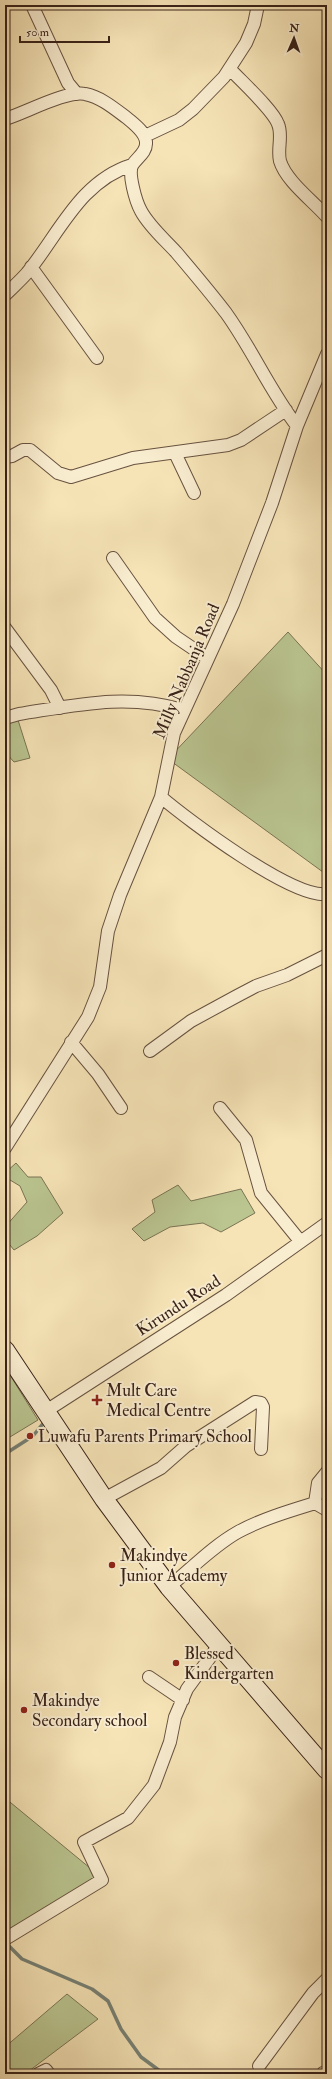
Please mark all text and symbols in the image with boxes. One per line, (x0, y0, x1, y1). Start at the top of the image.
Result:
scale bar (20, 18, 109, 44)
north arrow (274, 18, 314, 58)
text: N (288, 22, 301, 35)
text: 50 m (26, 25, 50, 40)
street label: Milly Nabbanja Road (148, 600, 226, 742)
street label: Kirundu Road (132, 1270, 225, 1341)
place label: Mult Care Medical Centre (106, 1380, 211, 1421)
marker: Mult Care Medical Centre (91, 1394, 103, 1406)
place label: Luwafu Parents Primary School (38, 1426, 253, 1448)
marker: Luwafu Parents Primary School (25, 1431, 35, 1441)
place label: Makindye Junior Academy (119, 1545, 228, 1587)
marker: Makindye Junior Academy (107, 1560, 117, 1570)
place label: Blessed Kindergarten (184, 1643, 274, 1684)
marker: Blessed Kindergarten (171, 1658, 181, 1668)
place label: Makindye Secondary school (32, 1690, 148, 1732)
marker: Makindye Secondary school (19, 1705, 29, 1715)

